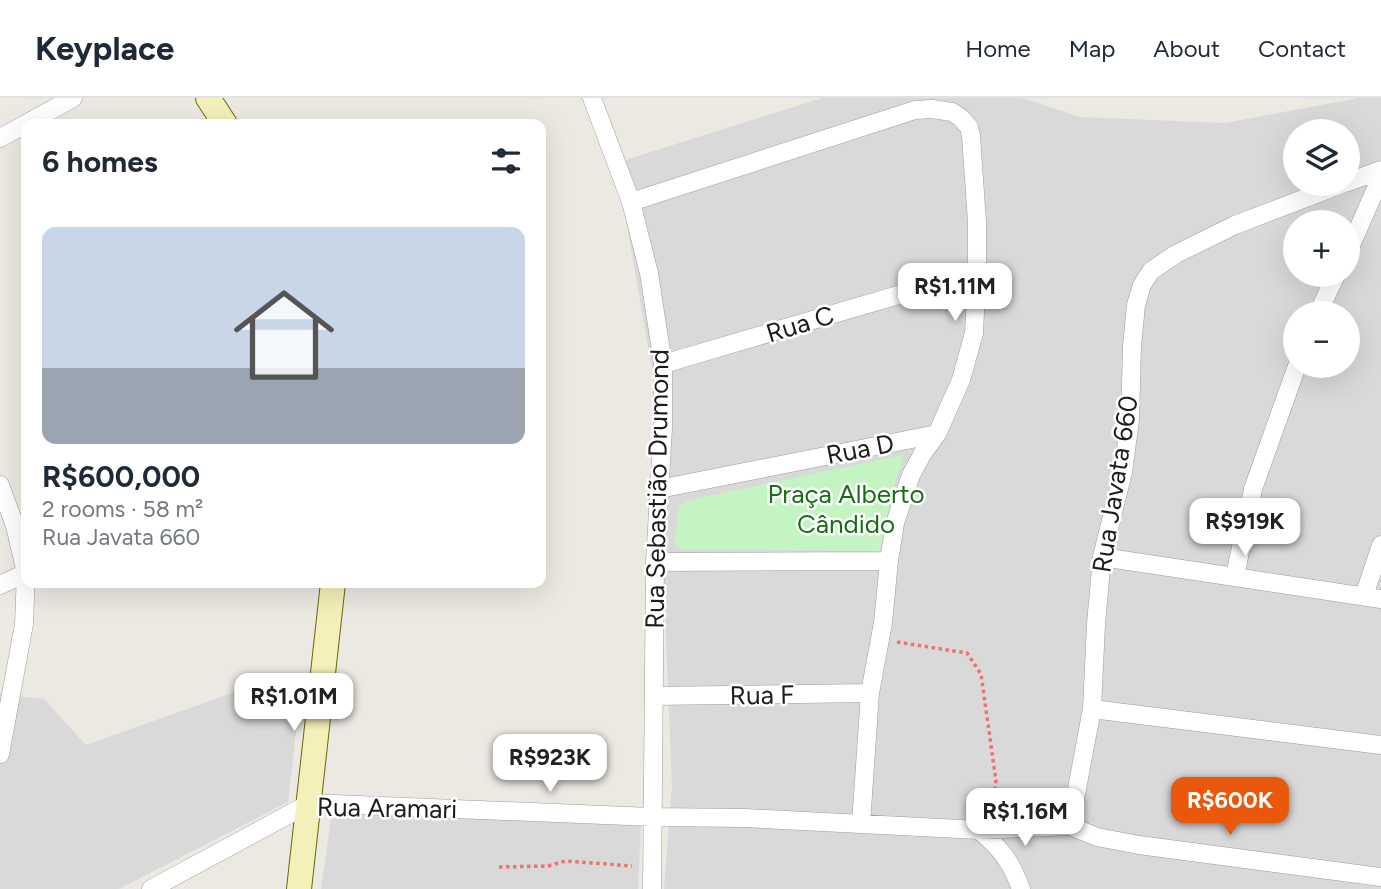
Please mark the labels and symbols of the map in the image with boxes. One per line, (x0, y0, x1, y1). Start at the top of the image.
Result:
pin: R$1.11M (890, 264, 1020, 323)
street label: Rua C (762, 299, 838, 349)
street label: Rua Sebastião Drumond (639, 349, 675, 629)
street label: Rua Javata 660 (1085, 393, 1145, 575)
street label: Rua D (823, 427, 897, 471)
park label: Praça Alberto Cândido (767, 478, 925, 540)
pin: R$919K (1188, 498, 1302, 558)
pin: R$1.01M (229, 674, 359, 733)
street label: Rua F (729, 678, 795, 712)
pin: R$923K (493, 734, 607, 794)
pin: R$600K (1173, 778, 1287, 837)
pin: R$1.16M (960, 788, 1090, 848)
street label: Rua Aramari (317, 791, 457, 825)

